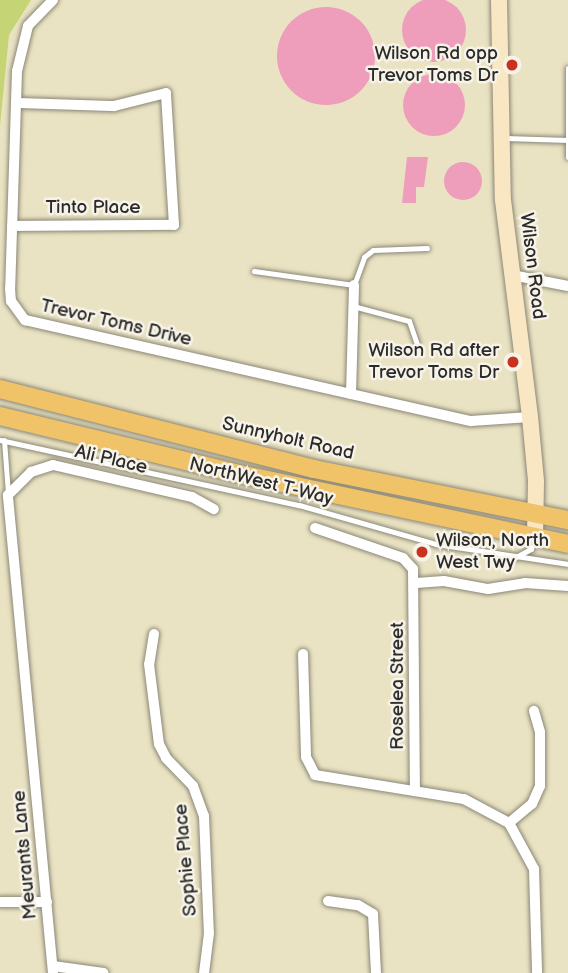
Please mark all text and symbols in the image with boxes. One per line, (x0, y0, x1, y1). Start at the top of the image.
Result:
place label: Wilson Rd opp Trevor Toms Dr (367, 43, 498, 87)
marker: Wilson Rd opp Trevor Toms Dr (504, 57, 520, 73)
street label: Tinto Place (45, 197, 141, 219)
street label: Wilson Road (514, 211, 550, 321)
street label: Trevor Toms Drive (38, 294, 194, 352)
place label: Wilson Rd after Trevor Toms Dr (368, 340, 499, 384)
marker: Wilson Rd after Trevor Toms Dr (505, 354, 521, 370)
street label: Sunnyholt Road (220, 413, 356, 465)
street label: Ali Place (73, 441, 149, 479)
street label: NorthWest T-Way (186, 453, 336, 511)
place label: Wilson, North West Twy (436, 530, 549, 574)
marker: Wilson, North West Twy (414, 544, 430, 560)
street label: Roselea Street (387, 622, 409, 750)
street label: Meurants Lane (8, 790, 42, 920)
street label: Sophie Place (170, 803, 202, 917)

